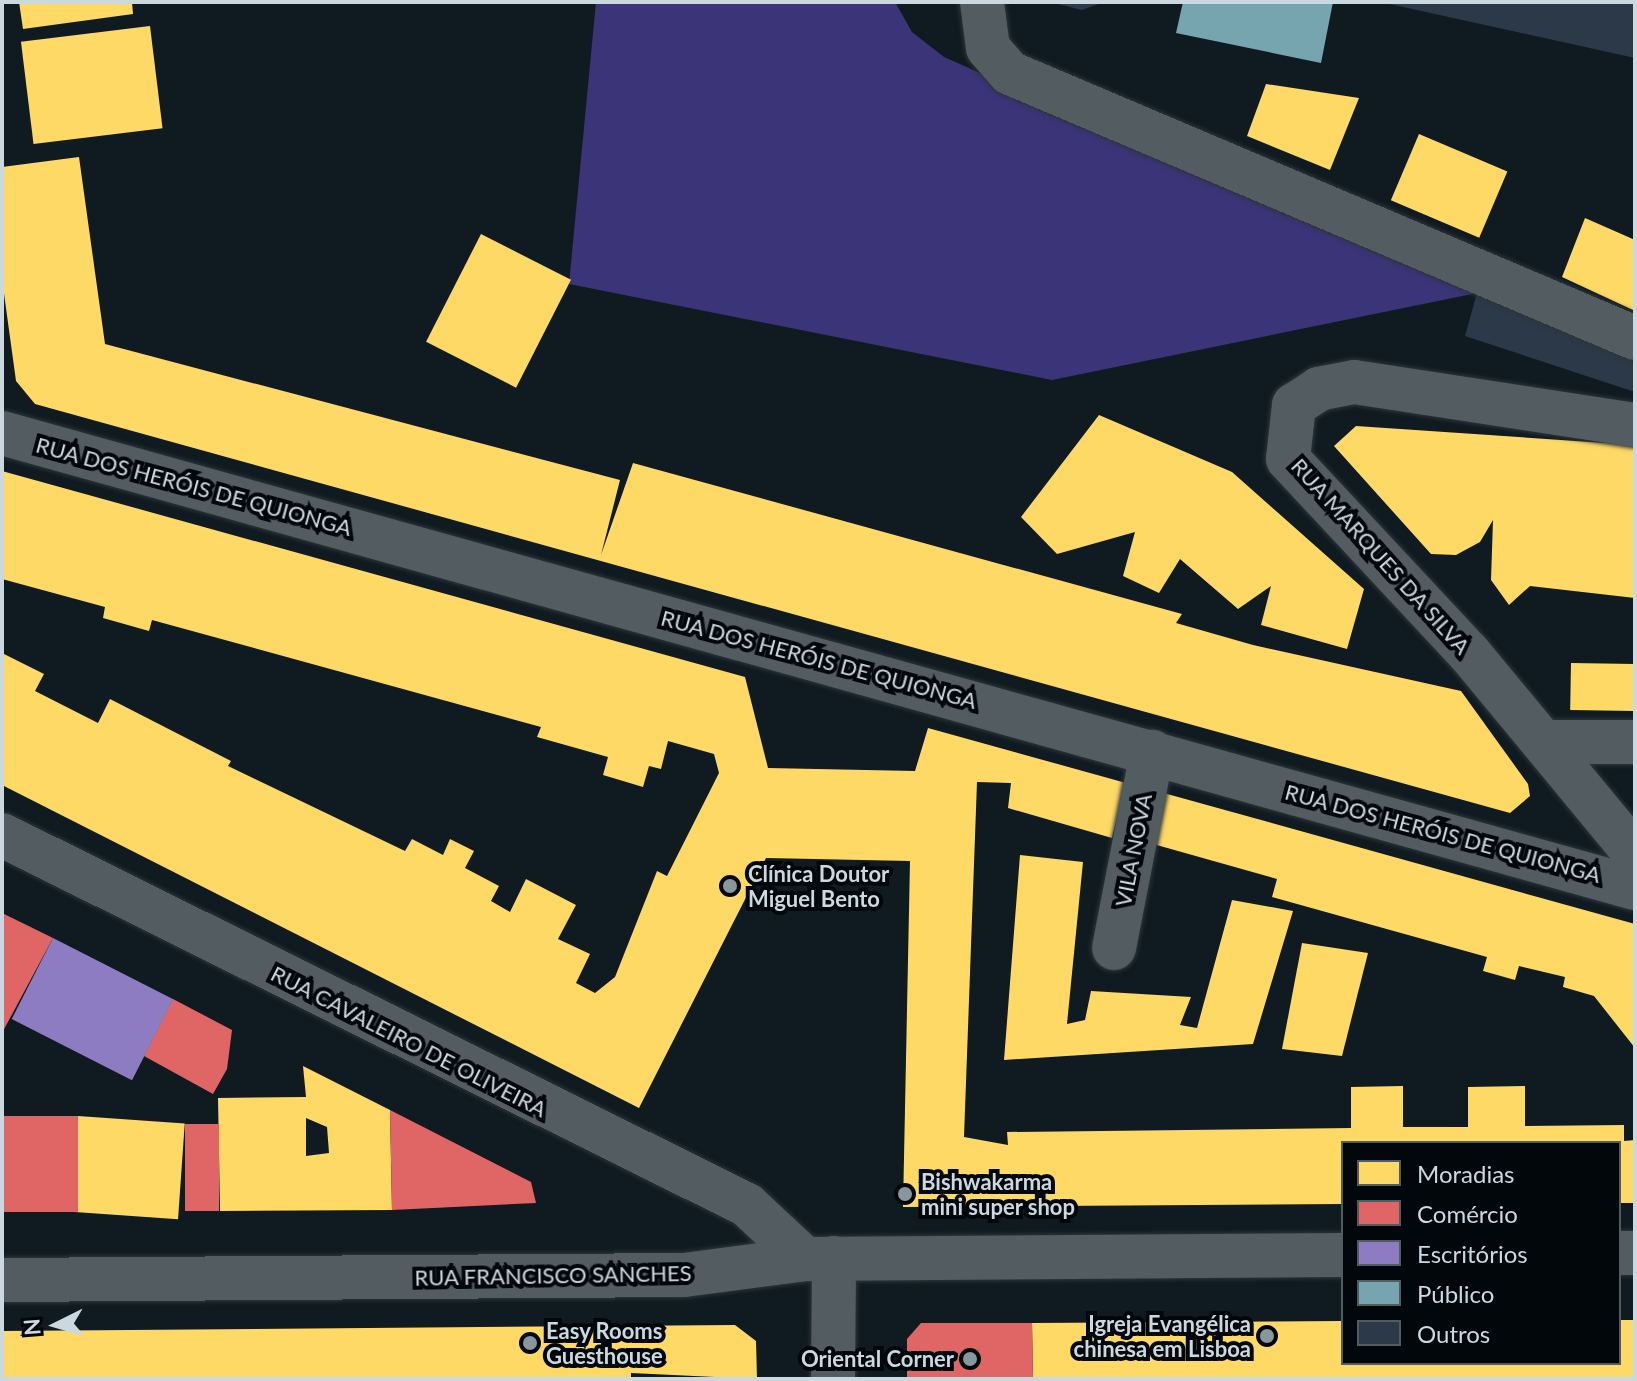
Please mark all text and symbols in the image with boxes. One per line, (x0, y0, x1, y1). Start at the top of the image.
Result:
street label: RUA DOS HERÓIS DE QUIONGA (33, 431, 355, 541)
street label: RUA MARQUES DA SILVA (1286, 452, 1476, 660)
street label: RUA DOS HERÓIS DE QUIONGA (658, 604, 980, 714)
street label: RUA DOS HERÓIS DE QUIONGA (1282, 778, 1604, 888)
street label: VILA NOVA (1109, 791, 1157, 909)
place label: Clínica Doutor Miguel Bento (748, 860, 889, 912)
marker: Clínica Doutor Miguel Bento (719, 875, 741, 897)
street label: RUA CAVALEIRO DE OLIVEIRA (266, 960, 552, 1122)
legend (1341, 1141, 1621, 1365)
text: Moradias (1417, 1159, 1515, 1188)
place label: Bishwakarma mini super shop (921, 1168, 1075, 1220)
marker: Bishwakarma mini super shop (896, 1185, 914, 1203)
text: Comércio (1417, 1199, 1518, 1228)
text: Escritórios (1417, 1239, 1528, 1268)
street label: RUA FRANCISCO SANCHES (414, 1259, 692, 1291)
text: Público (1417, 1279, 1494, 1308)
north arrow (16, 1285, 96, 1365)
place label: Igreja Evangélica chinesa em Lisboa (1074, 1310, 1251, 1362)
place label: Easy Rooms Guesthouse (546, 1317, 663, 1368)
text: N (17, 1318, 46, 1337)
text: Outros (1417, 1319, 1490, 1348)
marker: Igreja Evangélica chinesa em Lisboa (1258, 1327, 1276, 1345)
marker: Easy Rooms Guesthouse (521, 1334, 539, 1352)
place label: Oriental Corner (801, 1346, 954, 1372)
marker: Oriental Corner (961, 1350, 979, 1368)

